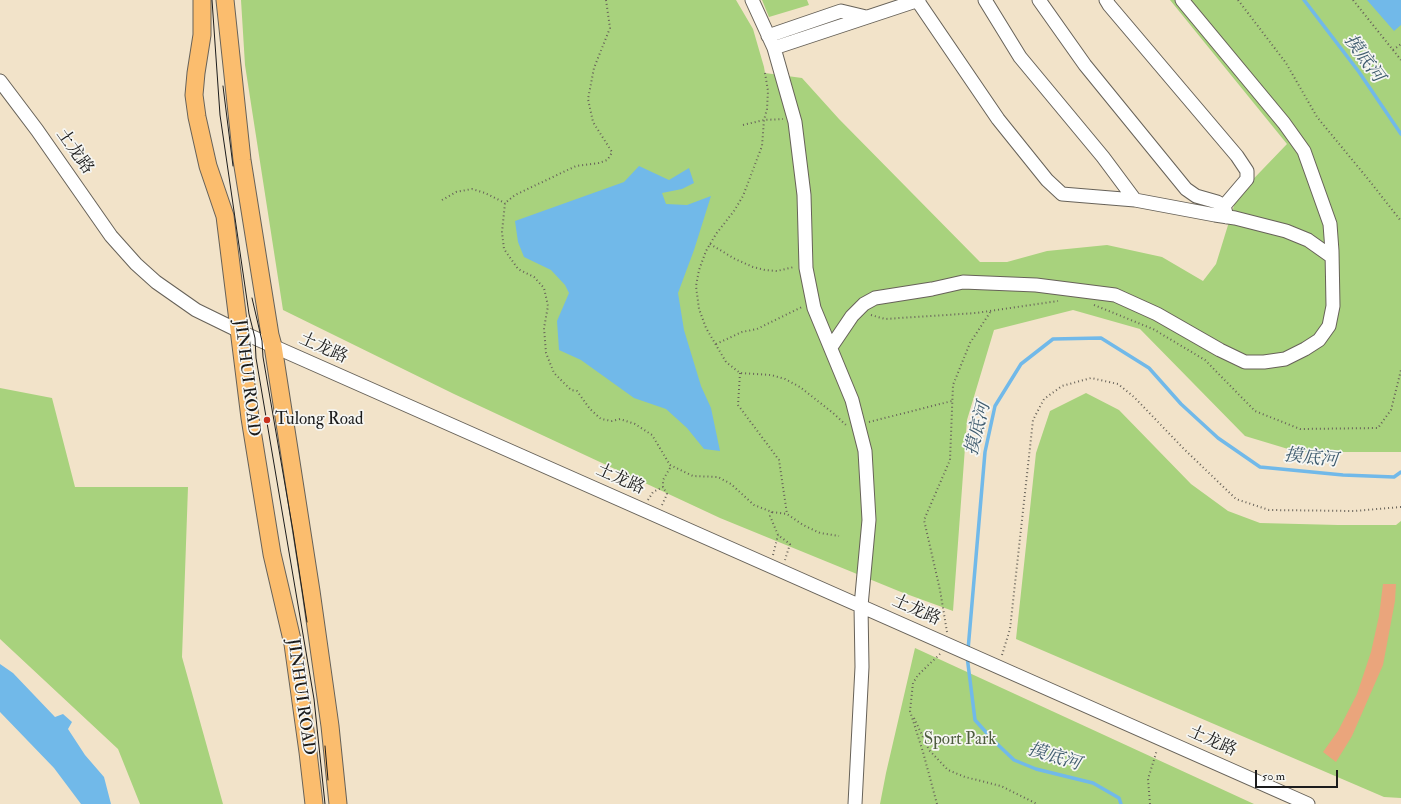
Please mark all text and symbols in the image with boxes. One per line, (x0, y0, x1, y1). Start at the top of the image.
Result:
water label: 摸底河 (1338, 31, 1388, 87)
street label: 土龙路 (51, 125, 97, 179)
street label: JINHUI ROAD (229, 318, 263, 438)
street label: 土龙路 (296, 329, 350, 369)
water label: 摸底河 (962, 400, 996, 458)
place label: Tulong Road (275, 410, 363, 430)
marker: Tulong Road (262, 415, 272, 425)
water label: 摸底河 (1283, 445, 1339, 473)
street label: 土龙路 (593, 460, 647, 500)
street label: 土龙路 (889, 591, 943, 631)
street label: JINHUI ROAD (282, 637, 318, 757)
street label: 土龙路 (1185, 722, 1239, 762)
park label: Sport Park (924, 730, 996, 750)
water label: 摸底河 (1025, 740, 1083, 776)
scale bar (1257, 762, 1340, 788)
text: 50 m (1262, 769, 1285, 784)

